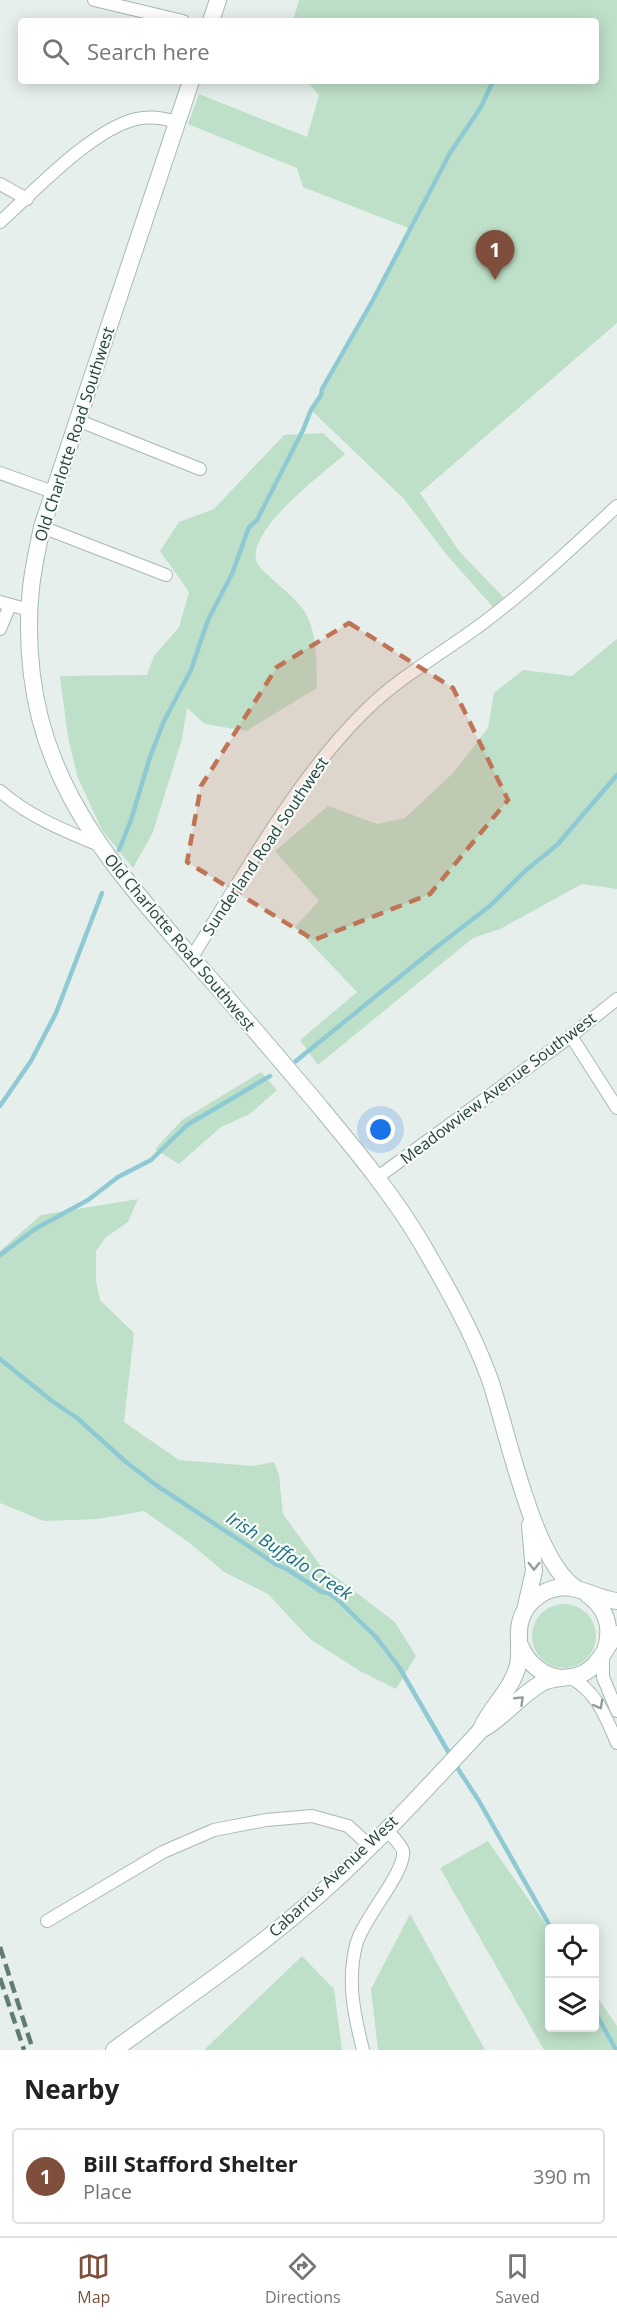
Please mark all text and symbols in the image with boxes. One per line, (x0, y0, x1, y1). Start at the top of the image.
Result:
search box (18, 18, 599, 84)
icon: search (39, 35, 72, 68)
text: Search here (87, 36, 210, 66)
pin: 1 (476, 230, 514, 280)
street label: Old Charlotte Road Southwest (29, 323, 119, 544)
street label: Sunderland Road Southwest (197, 752, 333, 940)
street label: Old Charlotte Road Southwest (99, 849, 261, 1035)
street label: Meadowview Avenue Southwest (396, 1007, 601, 1169)
your location (366, 1115, 395, 1144)
water label: Irish Buffalo Creek (222, 1505, 358, 1606)
one-way arrow (528, 1561, 540, 1570)
one-way arrow (513, 1697, 524, 1708)
one-way arrow (592, 1699, 603, 1709)
street label: Cabarrus Avenue West (264, 1810, 403, 1942)
map controls (545, 1924, 599, 2032)
button: locate (545, 1924, 599, 1978)
button: layers (545, 1978, 599, 2032)
text: Nearby (24, 2071, 119, 2107)
text: Bill Stafford Shelter (83, 2148, 298, 2178)
text: 1 (40, 2163, 51, 2190)
text: 390 m (533, 2163, 591, 2190)
text: Place (83, 2178, 132, 2205)
tab: Map (77, 2250, 110, 2308)
tab: Directions (265, 2250, 341, 2308)
tab: Saved (495, 2250, 540, 2308)

